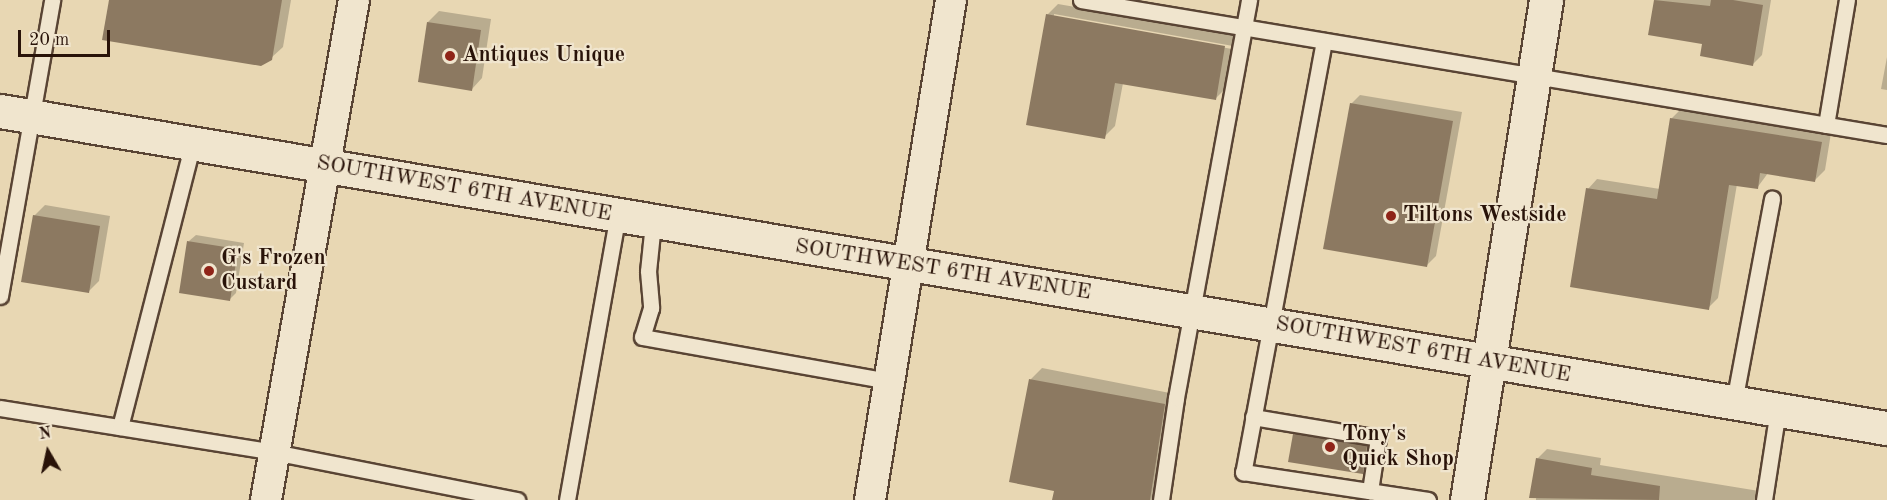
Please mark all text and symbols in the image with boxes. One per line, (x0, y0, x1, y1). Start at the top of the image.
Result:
scale bar (21, 18, 112, 56)
text: 20 m (29, 31, 69, 49)
place label: Antiques Unique (462, 43, 625, 69)
marker: Antiques Unique (443, 49, 457, 63)
street label: SOUTHWEST 6TH AVENUE (314, 150, 614, 228)
place label: Tiltons Westside (1403, 203, 1567, 229)
marker: Tiltons Westside (1384, 209, 1398, 223)
street label: SOUTHWEST 6TH AVENUE (793, 234, 1093, 306)
place label: G's Frozen Custard (221, 245, 326, 296)
marker: G's Frozen Custard (202, 264, 216, 278)
street label: SOUTHWEST 6TH AVENUE (1273, 311, 1573, 389)
place label: Tony's Quick Shop (1342, 421, 1454, 472)
north arrow (18, 422, 78, 482)
text: N (38, 425, 52, 443)
marker: Tony's Quick Shop (1323, 440, 1337, 454)

